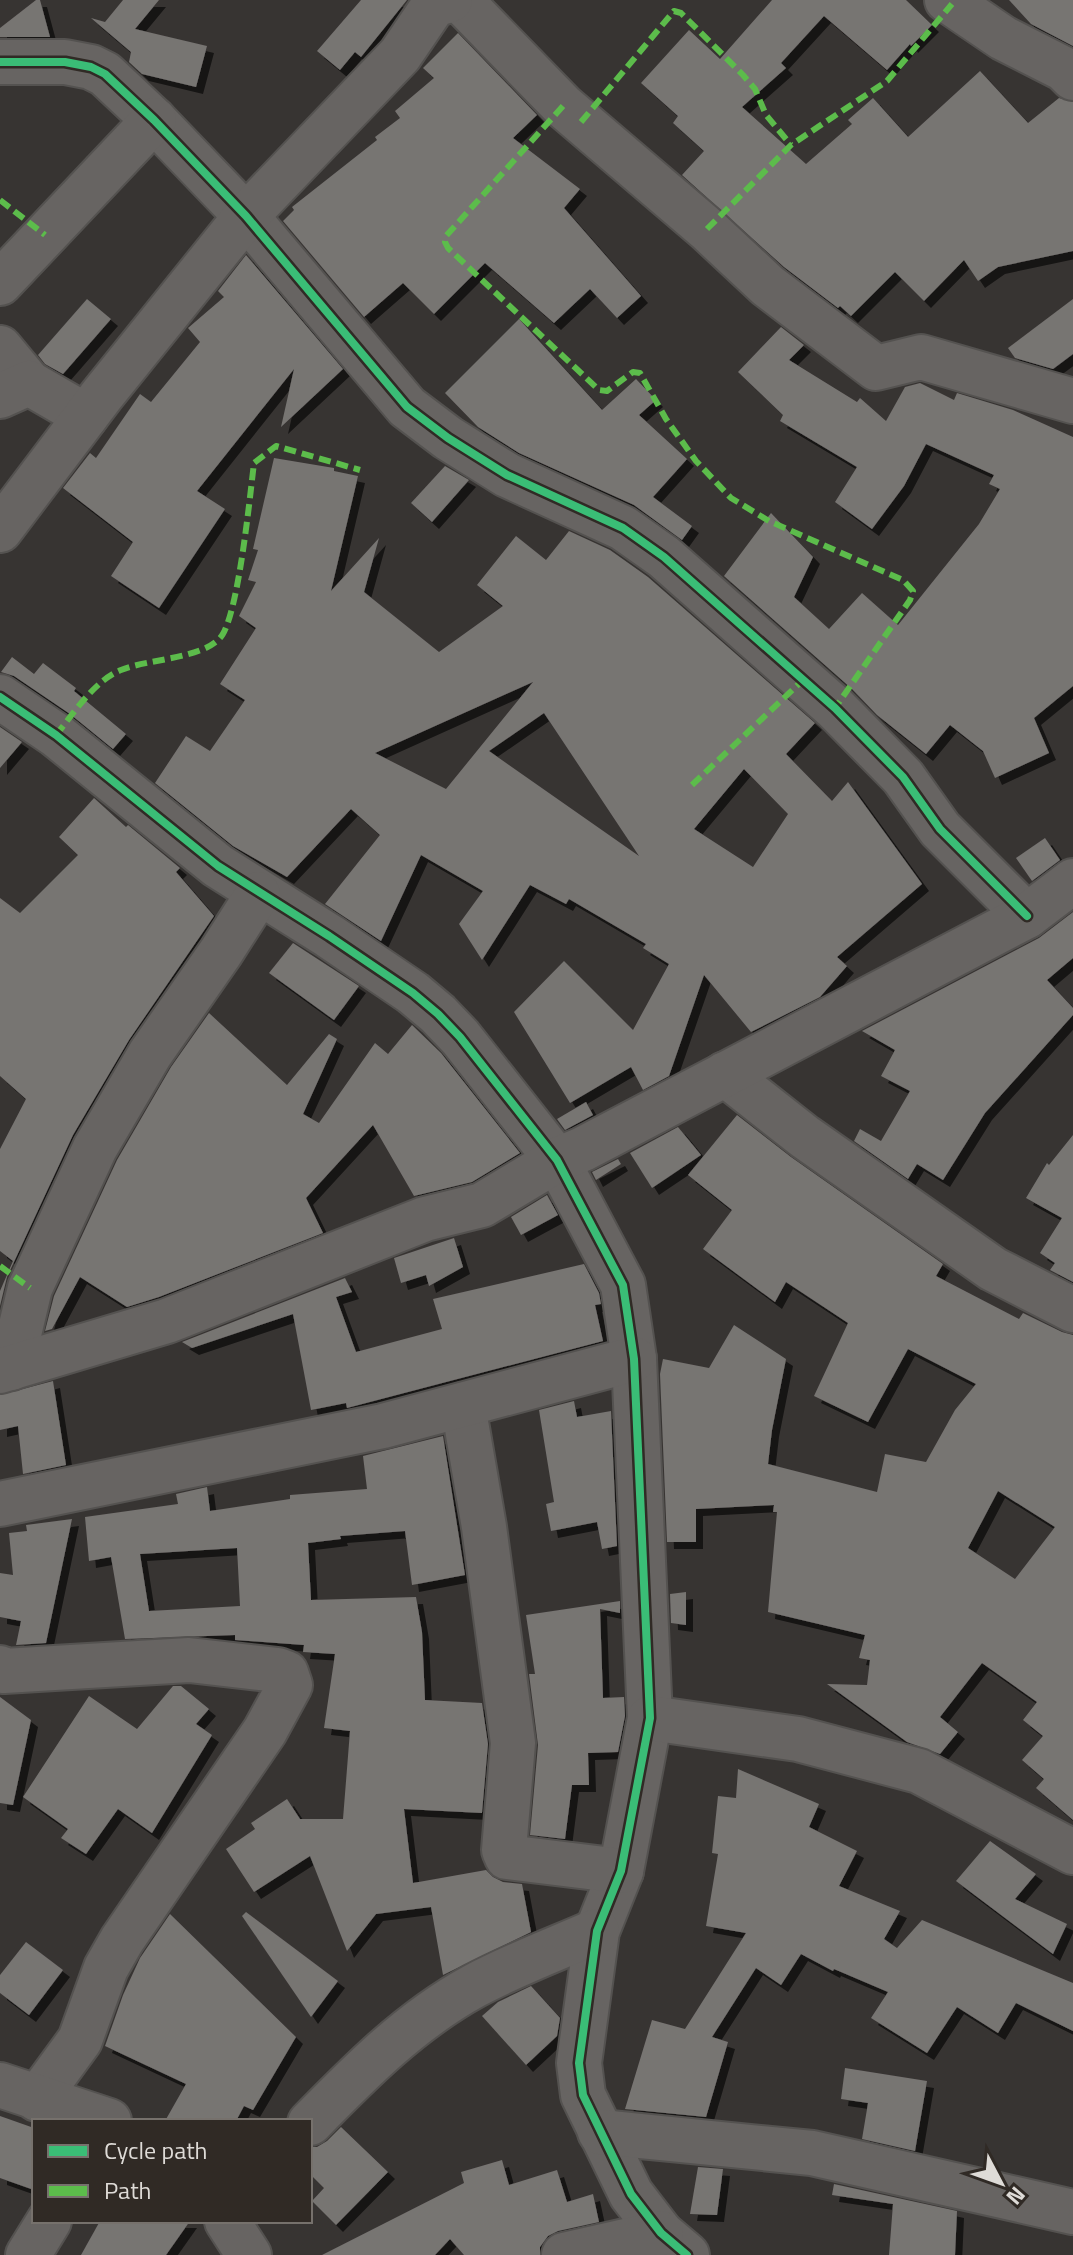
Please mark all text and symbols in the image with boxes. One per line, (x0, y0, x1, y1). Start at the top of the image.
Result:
legend (32, 2119, 312, 2223)
text: Cycle path (104, 2132, 207, 2168)
north arrow (961, 2143, 1041, 2223)
text: Path (104, 2172, 151, 2208)
text: N (998, 2179, 1034, 2213)

